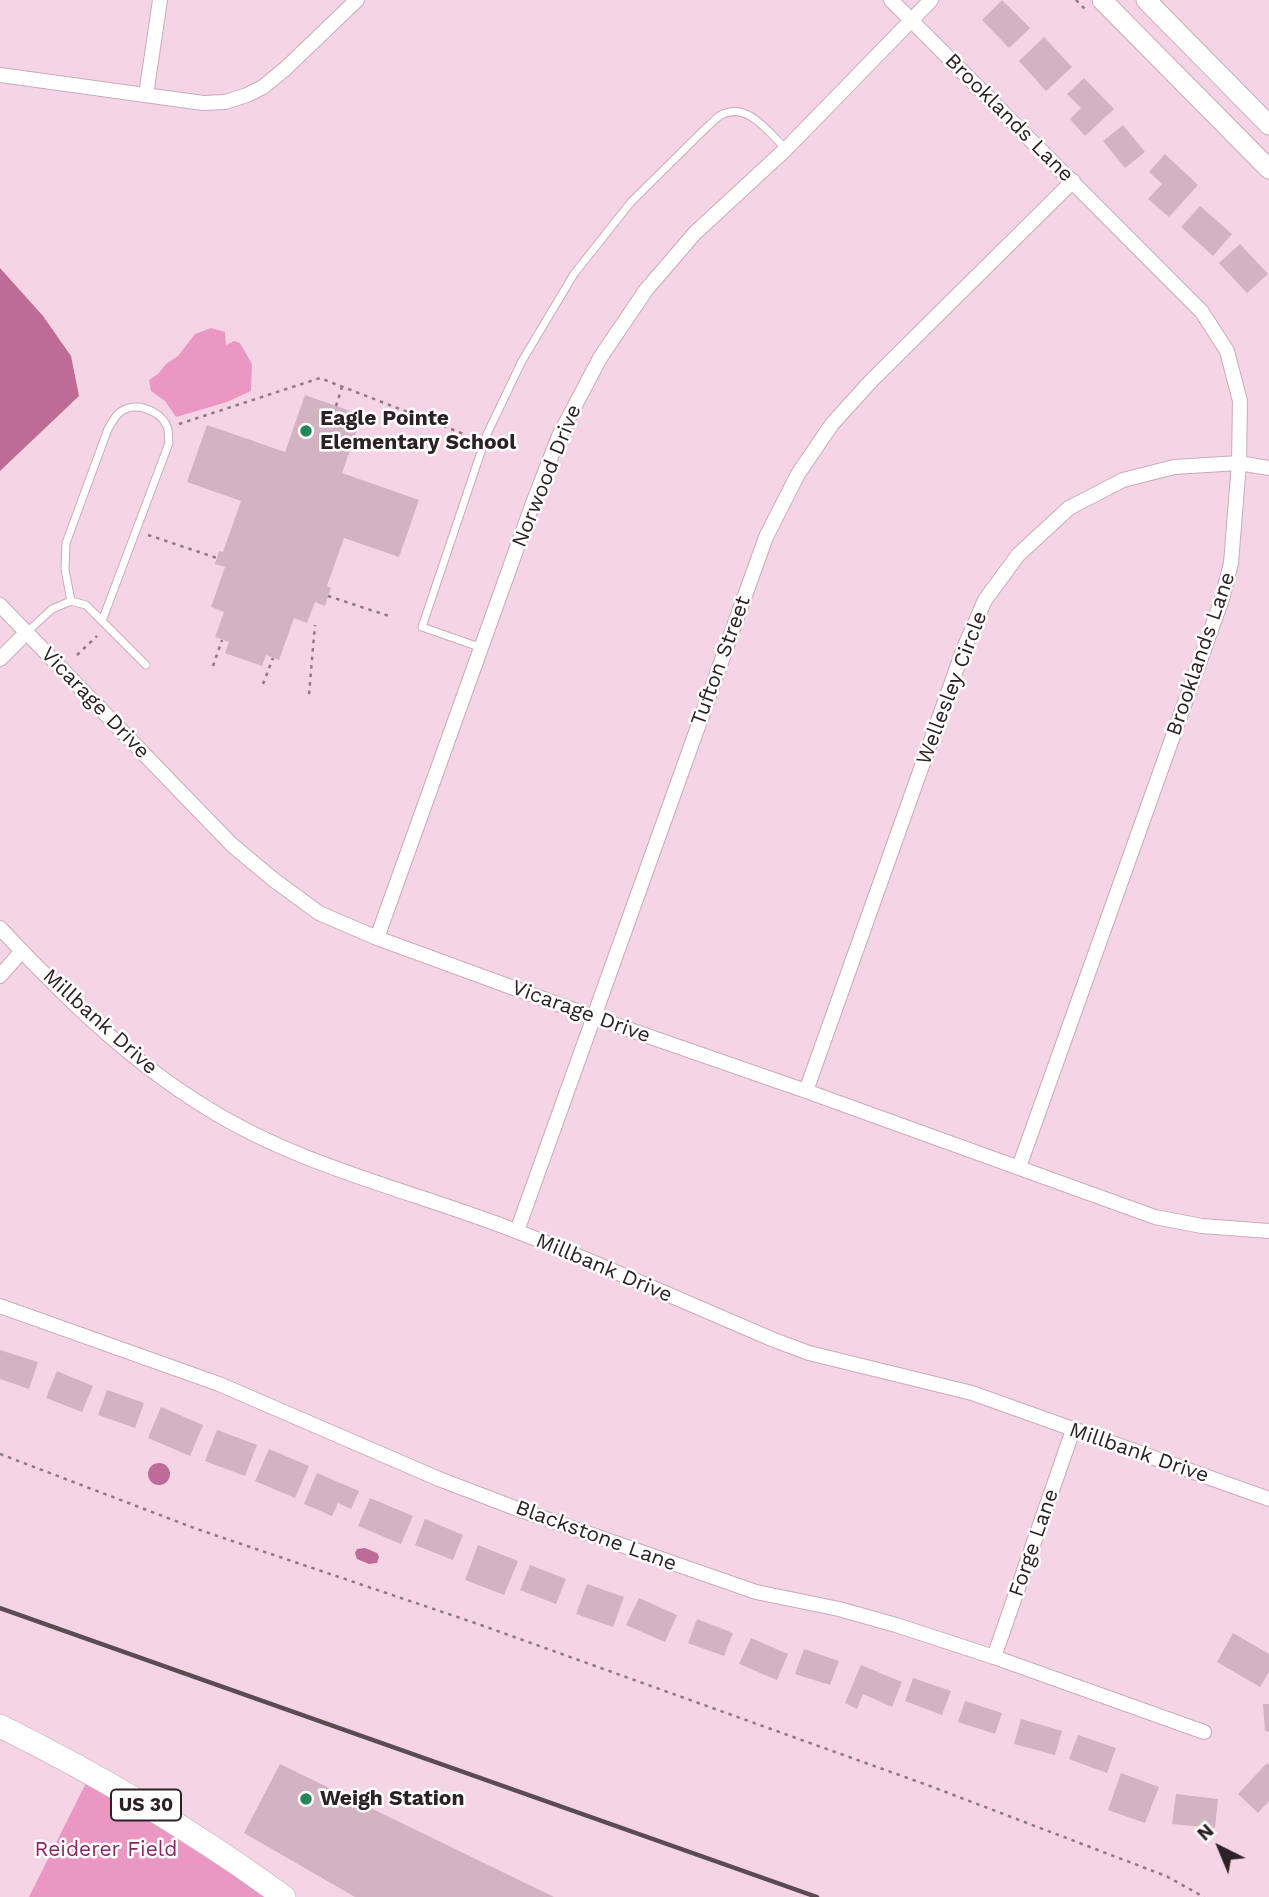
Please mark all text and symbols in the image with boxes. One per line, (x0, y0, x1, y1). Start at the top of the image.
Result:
street label: Brooklands Lane (940, 49, 1078, 187)
street label: Norwood Drive (507, 401, 587, 551)
place label: Eagle Pointe Elementary School (320, 406, 516, 456)
marker: Eagle Pointe Elementary School (298, 423, 314, 439)
street label: Brooklands Lane (1161, 569, 1241, 739)
street label: Tufton Street (686, 593, 756, 729)
street label: Wellesley Circle (911, 608, 993, 768)
street label: Vicarage Drive (35, 642, 155, 764)
street label: Millbank Drive (37, 964, 163, 1080)
street label: Vicarage Drive (508, 975, 654, 1049)
street label: Millbank Drive (532, 1228, 676, 1308)
street label: Millbank Drive (1066, 1417, 1212, 1489)
street label: Forge Lane (1004, 1486, 1064, 1600)
street label: Blackstone Lane (512, 1495, 680, 1577)
place label: Weigh Station (320, 1786, 464, 1812)
road number: US 30 (111, 1789, 181, 1820)
marker: Weigh Station (298, 1791, 314, 1807)
north arrow (1185, 1813, 1255, 1883)
text: N (1192, 1819, 1218, 1845)
park label: Reiderer Field (35, 1837, 177, 1863)

